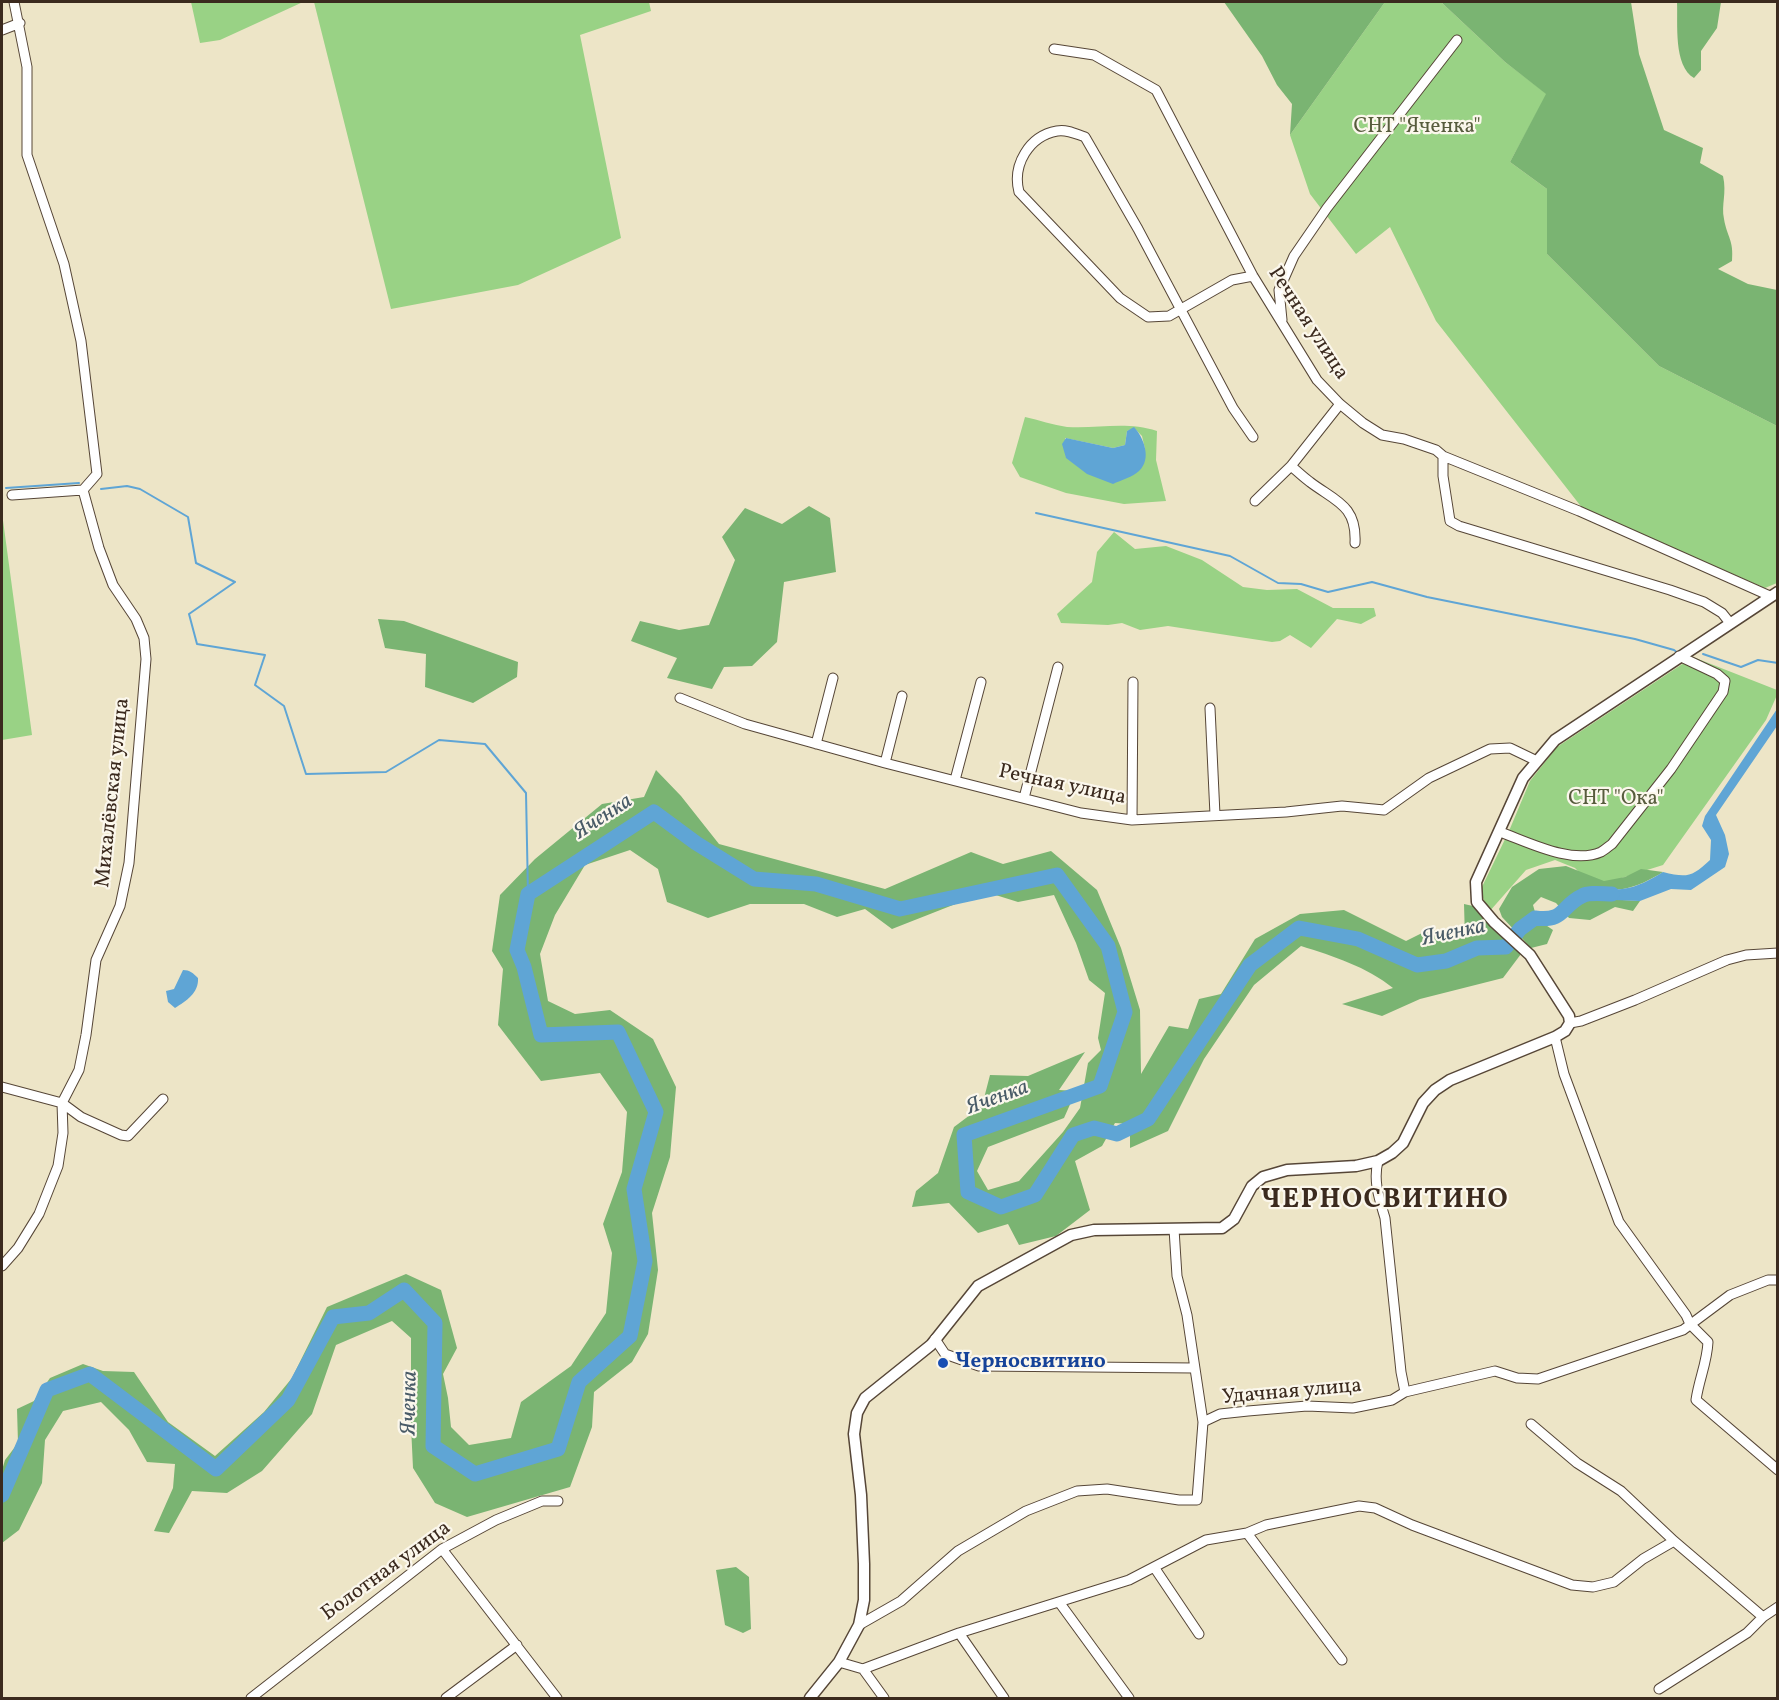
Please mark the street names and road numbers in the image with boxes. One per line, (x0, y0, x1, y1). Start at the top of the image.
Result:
street label: Речная улица (1261, 263, 1353, 385)
street label: Михалёвская улица (92, 697, 136, 889)
street label: Речная улица (996, 760, 1128, 812)
street label: Удачная улица (1221, 1374, 1363, 1412)
street label: Болотная улица (317, 1517, 457, 1627)

